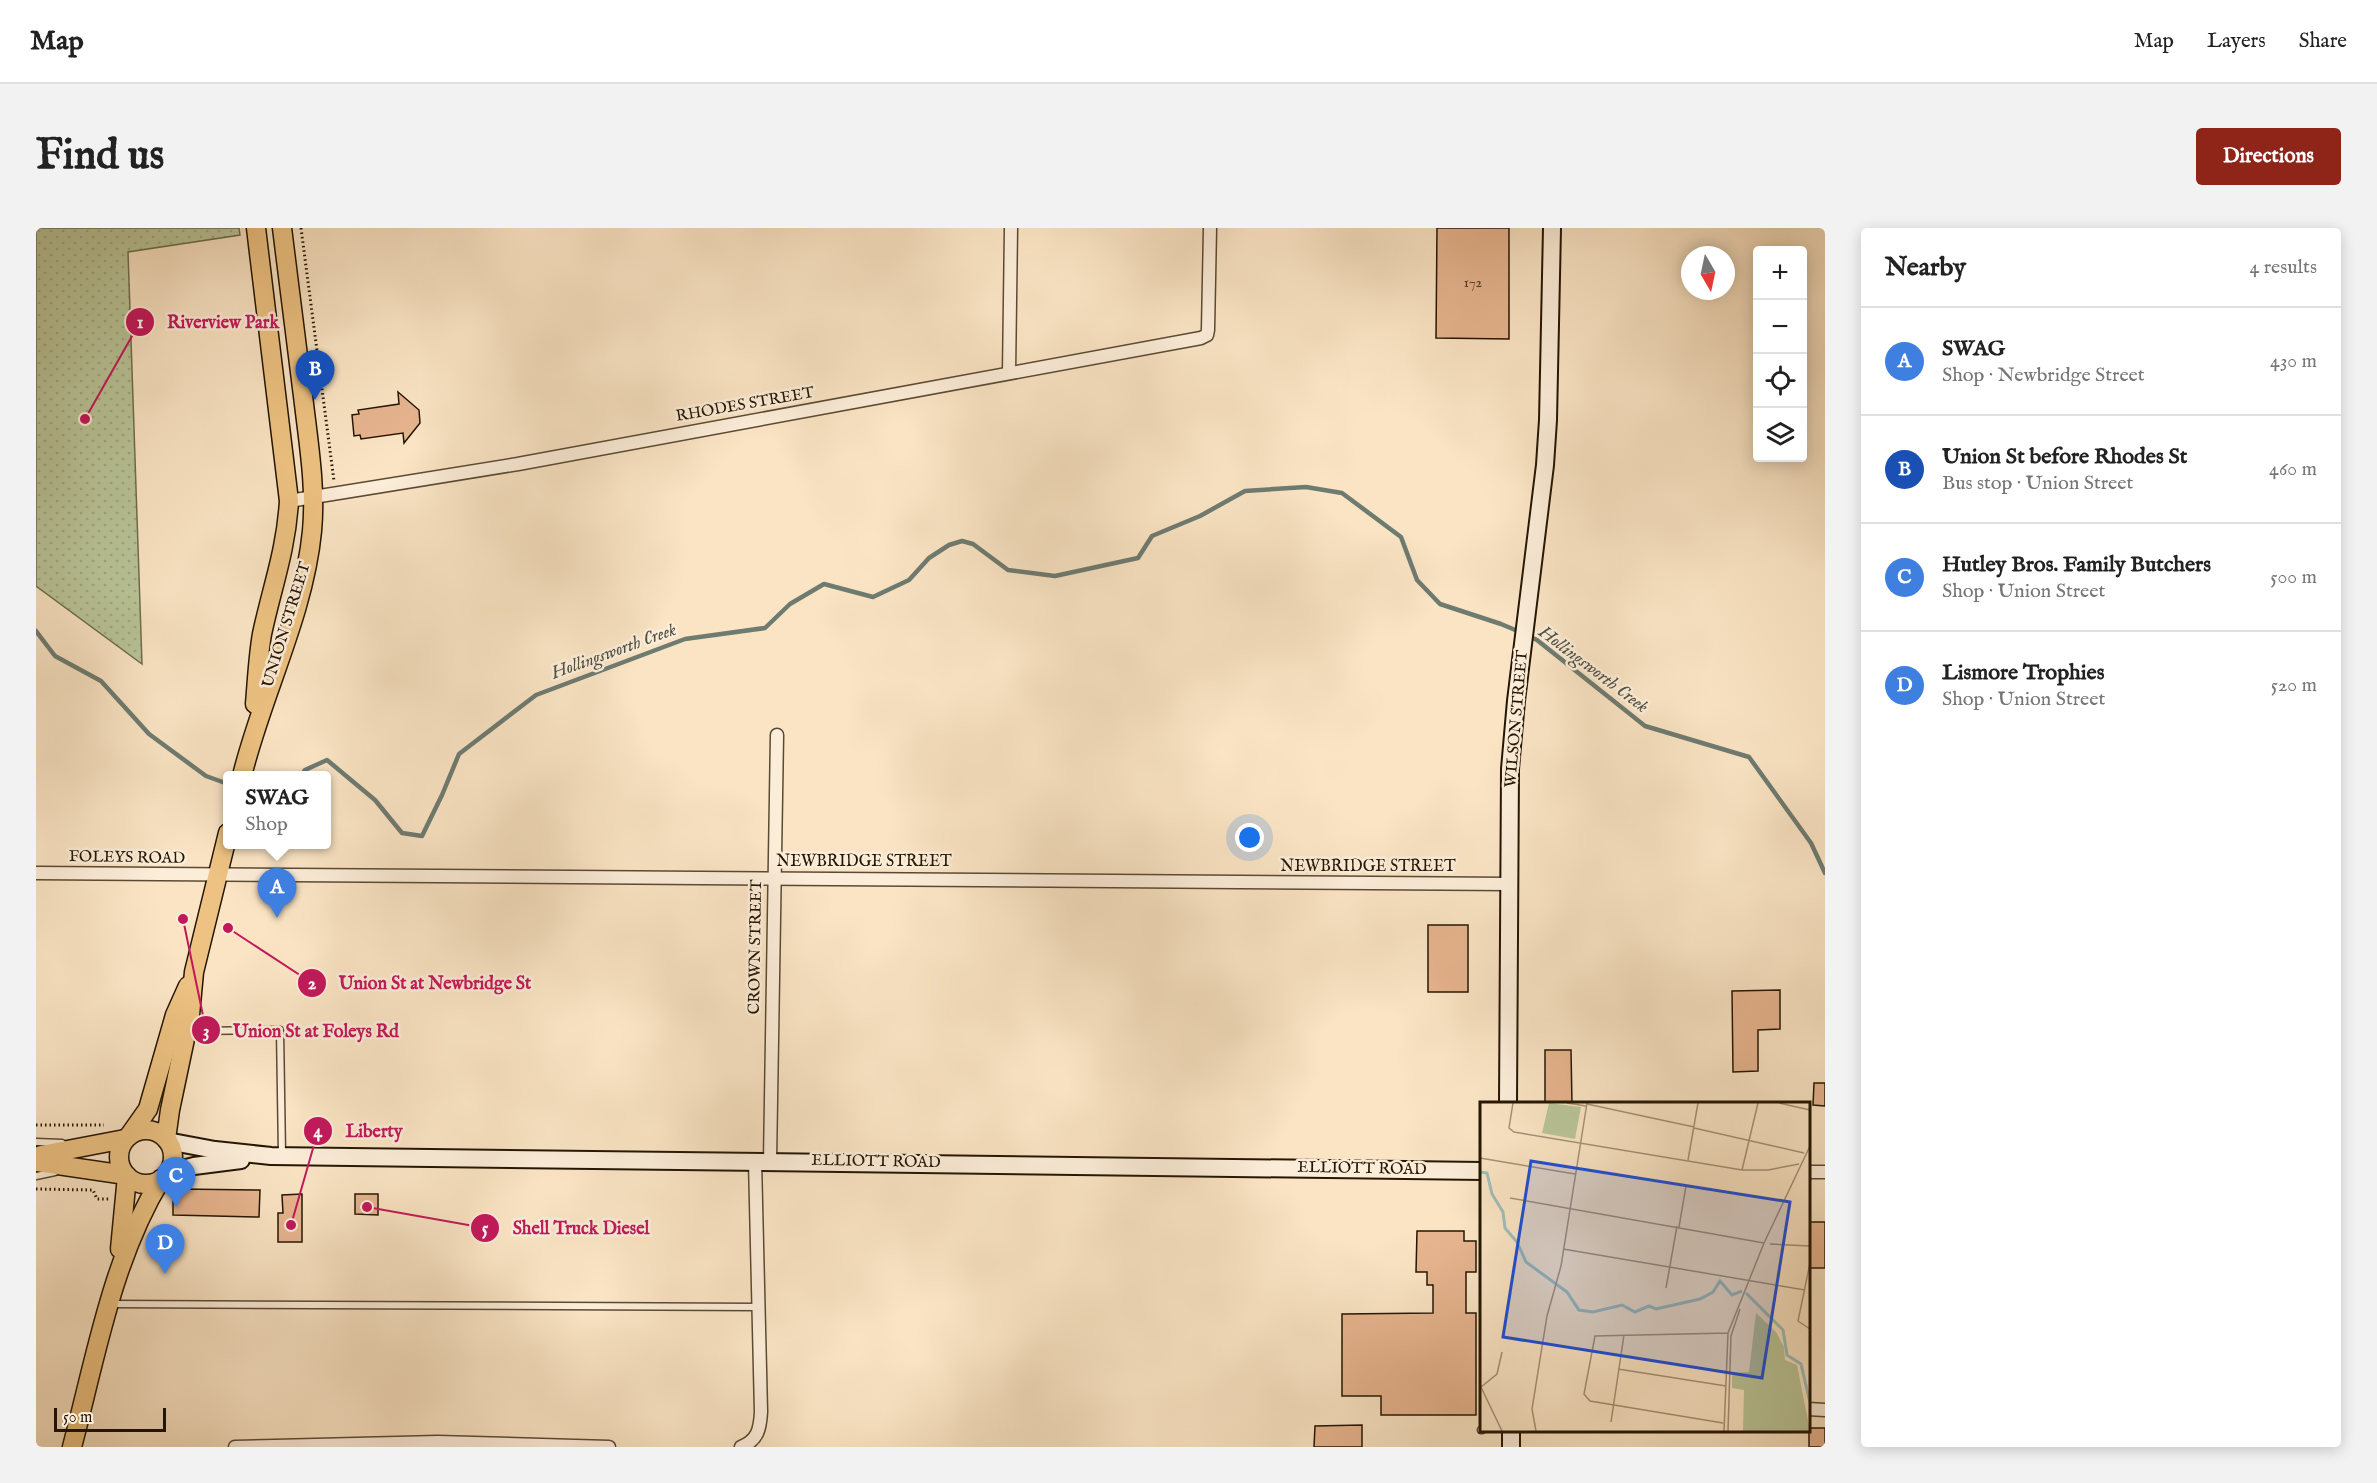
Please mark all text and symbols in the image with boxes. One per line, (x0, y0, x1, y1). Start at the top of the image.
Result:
text: Map (30, 24, 84, 59)
text: Map (2134, 28, 2174, 55)
text: Layers (2207, 28, 2266, 55)
text: Share (2299, 28, 2347, 55)
button: Directions (2196, 128, 2341, 185)
text: Find us (36, 130, 164, 183)
north arrow (1681, 246, 1735, 300)
map controls (1753, 246, 1807, 462)
button: + (1753, 246, 1807, 300)
text: Nearby (1885, 251, 1966, 284)
text: 4 results (2250, 255, 2317, 280)
house number: 172 (1464, 274, 1483, 292)
button: − (1753, 300, 1807, 354)
callout: Riverview Park (125, 304, 291, 340)
text: 1 (137, 312, 144, 335)
text: Riverview Park (167, 312, 280, 335)
text: SWAG (1942, 335, 2005, 363)
text: A (1898, 349, 1911, 374)
text: 430 m (2270, 349, 2317, 374)
pin: B (296, 350, 334, 400)
button: locate (1753, 354, 1807, 408)
text: Shop · Newbridge Street (1942, 363, 2145, 388)
street label: RHODES STREET (674, 383, 816, 427)
button: layers (1753, 408, 1807, 462)
text: Union St before Rhodes St (1942, 443, 2187, 471)
text: B (1898, 457, 1911, 482)
text: 460 m (2269, 457, 2317, 482)
text: Bus stop · Union Street (1942, 471, 2133, 496)
text: Hutley Bros. Family Butchers (1942, 551, 2211, 579)
street label: UNION STREET (258, 559, 316, 690)
text: C (1897, 565, 1912, 590)
text: 500 m (2270, 565, 2317, 590)
text: Shop · Union Street (1942, 579, 2105, 604)
water label: Hollingsworth Creek (547, 619, 680, 686)
water label: Hollingsworth Creek (1533, 621, 1652, 719)
street label: WILSON STREET (1501, 649, 1533, 789)
text: Lismore Trophies (1942, 659, 2104, 687)
text: D (1896, 673, 1913, 698)
text: 520 m (2271, 673, 2317, 698)
text: Shop · Union Street (1942, 687, 2105, 712)
popup (223, 771, 331, 849)
text: SWAG (245, 784, 309, 812)
text: Shop (245, 812, 288, 837)
your location (1235, 823, 1264, 852)
street label: FOLEYS ROAD (69, 847, 186, 869)
street label: NEWBRIDGE STREET (776, 852, 952, 872)
street label: NEWBRIDGE STREET (1280, 857, 1456, 877)
pin: A (258, 868, 296, 918)
street label: CROWN STREET (745, 879, 767, 1015)
callout: Union St at Newbridge St (297, 965, 543, 1001)
text: 2 (308, 973, 317, 996)
text: Union St at Newbridge St (338, 973, 532, 996)
callout: Union St at Foleys Rd (191, 1012, 411, 1048)
text: 3 (203, 1021, 209, 1044)
text: Union St at Foleys Rd (232, 1021, 399, 1044)
inset map (1480, 1102, 1810, 1432)
callout: Liberty (303, 1113, 415, 1149)
text: 4 (314, 1121, 324, 1144)
text: Liberty (345, 1121, 404, 1144)
street label: ELLIOTT ROAD (811, 1151, 941, 1173)
pin: C (156, 1158, 196, 1207)
street label: ELLIOTT ROAD (1297, 1158, 1427, 1180)
callout: Shell Truck Diesel (470, 1210, 661, 1246)
text: 5 (482, 1218, 489, 1241)
text: Shell Truck Diesel (513, 1218, 650, 1241)
pin: D (146, 1224, 184, 1274)
scale bar (54, 1405, 166, 1432)
text: 50 m (63, 1408, 92, 1428)

